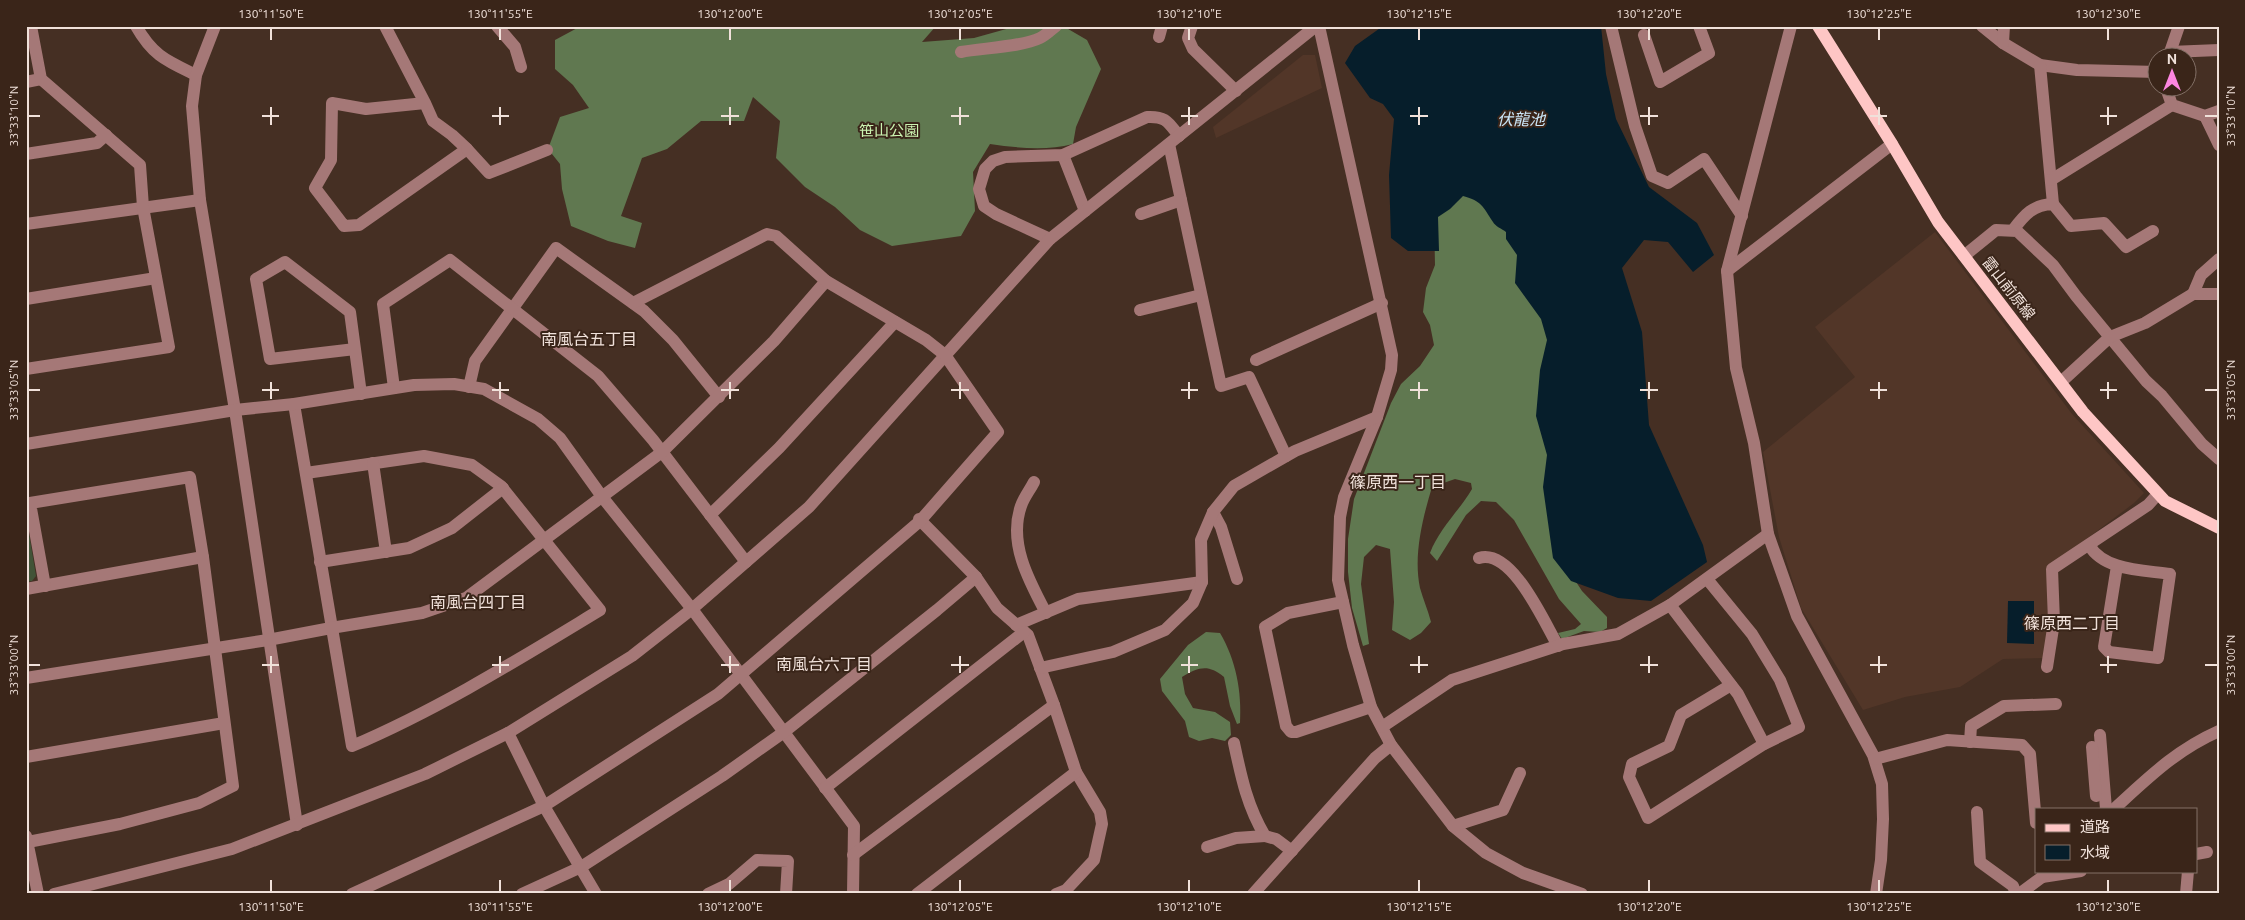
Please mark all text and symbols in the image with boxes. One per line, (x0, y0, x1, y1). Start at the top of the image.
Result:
text: 130°11'50"E (238, 7, 304, 20)
text: 130°11'55"E (467, 7, 533, 20)
text: 130°12'00"E (697, 7, 763, 20)
text: 130°12'05"E (927, 7, 993, 20)
text: 130°12'10"E (1156, 7, 1222, 20)
text: 130°12'15"E (1386, 7, 1452, 20)
text: 130°12'20"E (1616, 7, 1682, 20)
text: 130°12'25"E (1846, 7, 1912, 20)
text: 130°12'30"E (2075, 7, 2141, 20)
north arrow (2148, 48, 2198, 98)
text: N (2167, 51, 2177, 67)
text: 33°33'10"N (7, 86, 20, 146)
text: 33°33'10"N (2224, 86, 2237, 146)
water label: 伏龍池 (1497, 110, 1547, 128)
park label: 笹山公園 (859, 122, 919, 139)
street label: 雷山前原線 (1979, 253, 2039, 323)
district label: 南風台五丁目 (541, 330, 637, 348)
text: 33°33'05"N (7, 360, 20, 420)
text: 33°33'05"N (2224, 360, 2237, 420)
district label: 篠原西一丁目 (1350, 473, 1446, 491)
district label: 南風台四丁目 (430, 593, 526, 611)
district label: 篠原西二丁目 (2024, 614, 2120, 632)
text: 33°33'00"N (7, 635, 20, 695)
text: 33°33'00"N (2224, 635, 2237, 695)
district label: 南風台六丁目 (776, 655, 872, 673)
legend (2035, 808, 2198, 872)
text: 道路 (2080, 818, 2110, 835)
text: 水域 (2080, 844, 2110, 861)
text: 130°11'50"E (238, 900, 304, 913)
text: 130°11'55"E (467, 900, 533, 913)
text: 130°12'00"E (697, 900, 763, 913)
text: 130°12'05"E (927, 900, 993, 913)
text: 130°12'10"E (1156, 900, 1222, 913)
text: 130°12'15"E (1386, 900, 1452, 913)
text: 130°12'20"E (1616, 900, 1682, 913)
text: 130°12'25"E (1846, 900, 1912, 913)
text: 130°12'30"E (2075, 900, 2141, 913)

